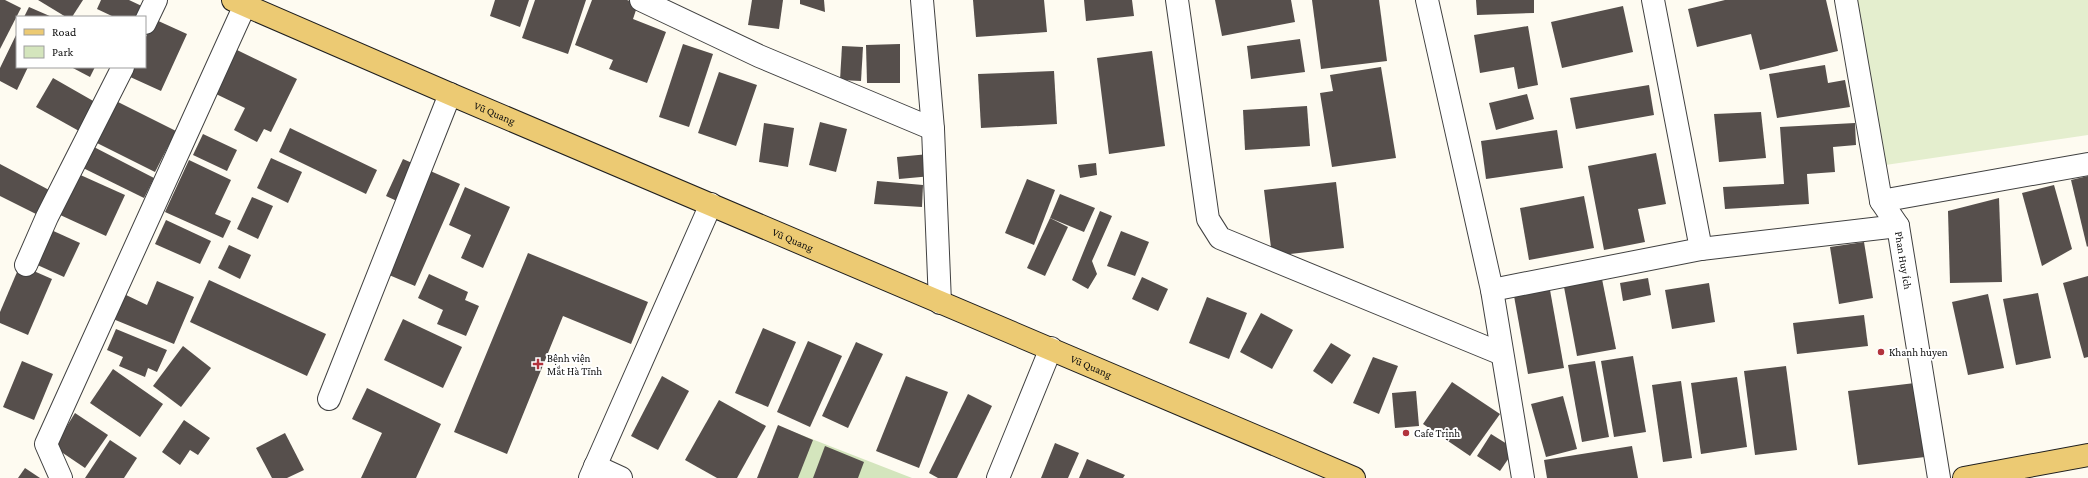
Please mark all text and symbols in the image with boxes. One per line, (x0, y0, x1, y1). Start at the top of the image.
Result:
legend (16, 16, 146, 68)
text: Road (52, 25, 77, 39)
text: Park (52, 45, 74, 59)
street label: Vũ Quang (472, 99, 518, 128)
street label: Vũ Quang (770, 226, 816, 255)
street label: Phan Huy Ích (1893, 230, 1914, 290)
place label: Khanh huyen (1889, 346, 1948, 359)
marker: Khanh huyen (1876, 347, 1886, 357)
place label: Bệnh viện Mắt Hà Tĩnh (547, 352, 602, 377)
street label: Vũ Quang (1069, 352, 1114, 382)
marker: Bệnh viện Mắt Hà Tĩnh (532, 358, 544, 370)
place label: Cafe Trịnh (1414, 427, 1460, 440)
marker: Cafe Trịnh (1401, 428, 1411, 438)

